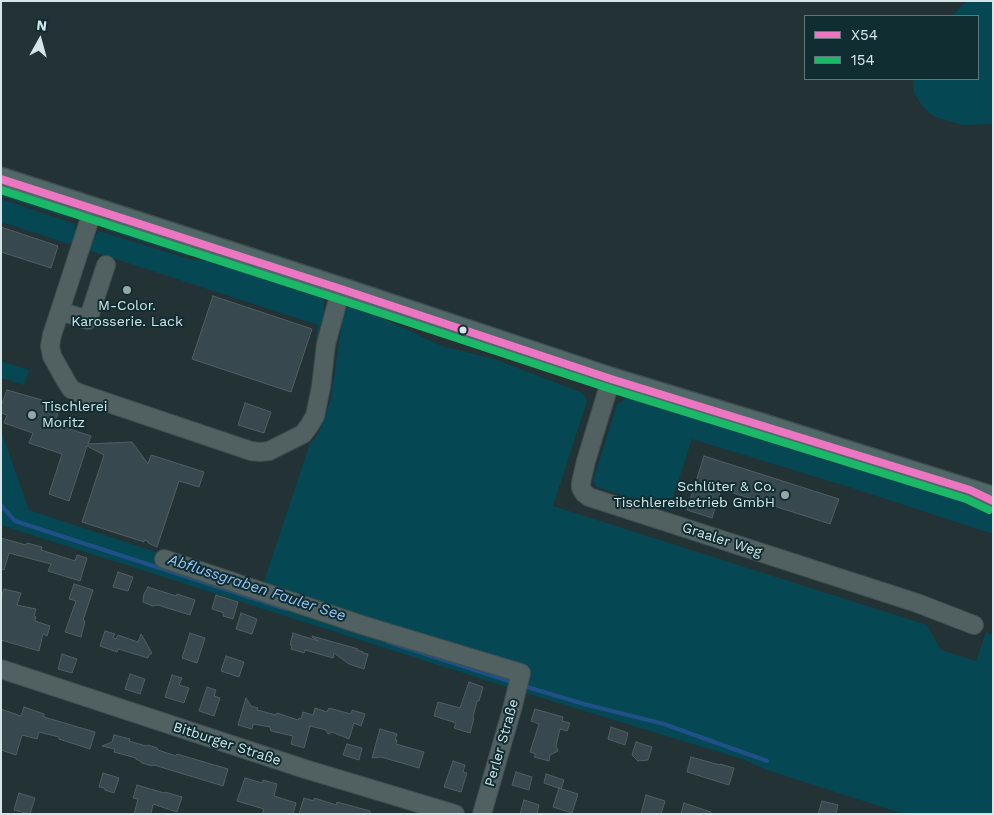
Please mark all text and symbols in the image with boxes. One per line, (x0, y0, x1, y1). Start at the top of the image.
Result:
north arrow (15, 15, 65, 65)
legend (804, 15, 979, 80)
text: N (36, 17, 48, 34)
text: X54 (851, 26, 878, 44)
text: 154 (851, 51, 875, 69)
marker: M-Color. Karosserie. Lack (121, 284, 133, 296)
place label: M-Color. Karosserie. Lack (71, 298, 183, 331)
unlabelled marker (458, 325, 468, 335)
place label: Tischlerei Moritz (42, 399, 107, 432)
marker: Tischlerei Moritz (26, 409, 38, 421)
place label: Schlüter & Co. Tischlereibetrieb GmbH (614, 479, 775, 512)
marker: Schlüter & Co. Tischlereibetrieb GmbH (779, 489, 791, 501)
street label: Graaler Weg (680, 519, 764, 561)
water label: Abflussgraben Fauler See (166, 551, 348, 625)
street label: Perler Straße (482, 697, 522, 789)
street label: Bitburger Straße (171, 719, 283, 769)

